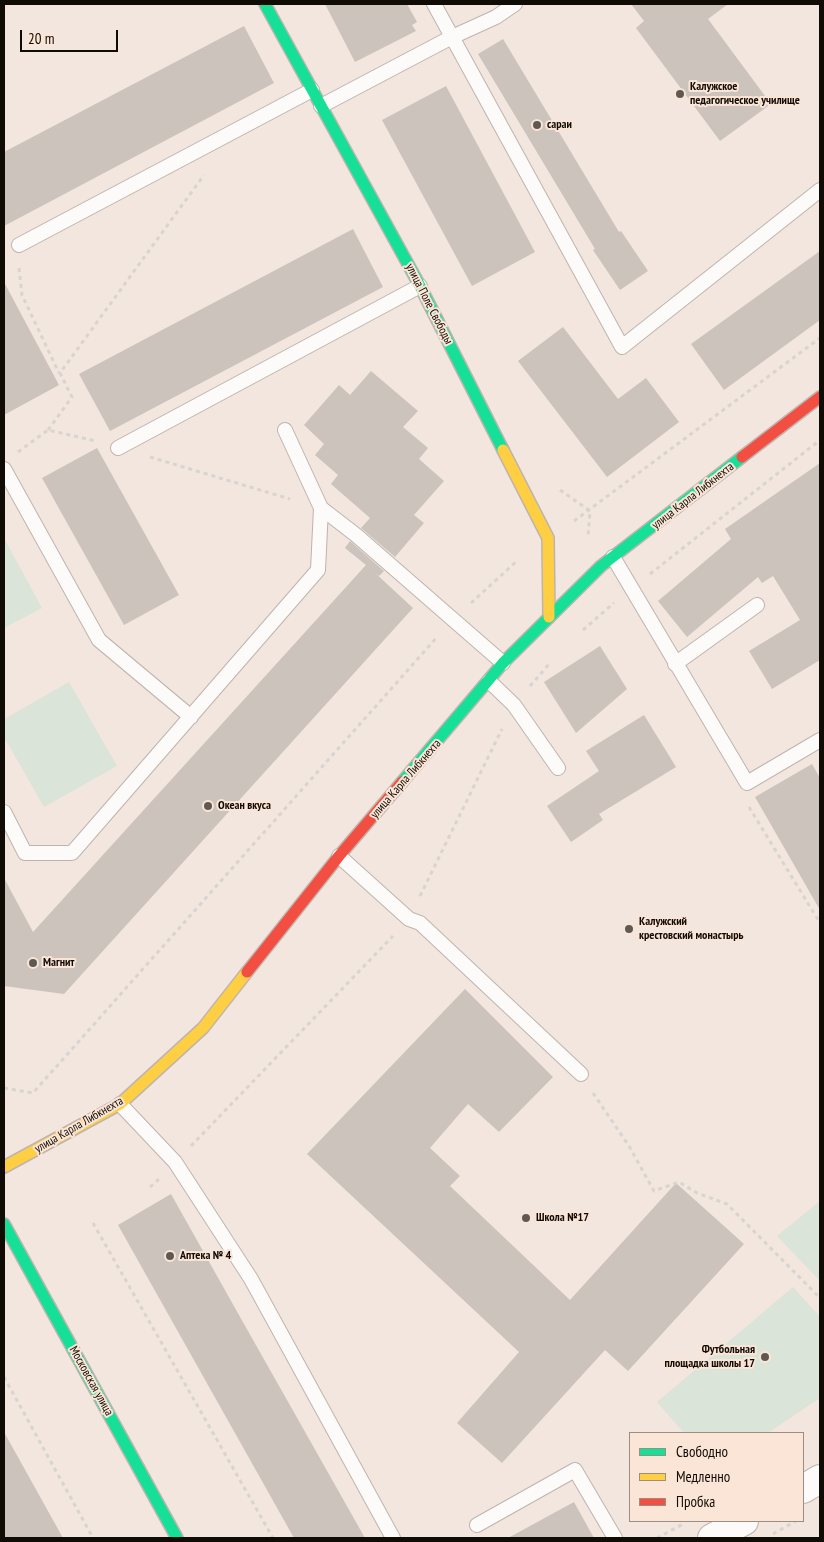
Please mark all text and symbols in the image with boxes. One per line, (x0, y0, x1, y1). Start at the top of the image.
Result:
scale bar (22, 20, 120, 52)
text: 20 m (28, 29, 54, 48)
place label: Калужское педагогическое училище (690, 80, 800, 108)
marker: Калужское педагогическое училище (674, 88, 686, 100)
place label: сараи (547, 118, 572, 132)
marker: сараи (531, 119, 543, 131)
street label: улица Поле Свободы (402, 261, 456, 347)
street label: улица Карла Либкнехта (649, 460, 737, 532)
street label: улица Карла Либкнехта (368, 737, 444, 821)
place label: Океан вкуса (218, 799, 271, 813)
marker: Океан вкуса (202, 800, 214, 812)
place label: Калужский крестовский монастырь (639, 915, 743, 943)
marker: Калужский крестовский монастырь (623, 923, 635, 935)
place label: Магнит (43, 956, 74, 970)
marker: Магнит (27, 957, 39, 969)
street label: улица Карла Либкнехта (32, 1094, 126, 1156)
place label: Школа №17 (536, 1211, 589, 1225)
marker: Школа №17 (520, 1212, 532, 1224)
place label: Аптека № 4 (180, 1249, 231, 1263)
marker: Аптека № 4 (164, 1250, 176, 1262)
place label: Футбольная площадка школы 17 (664, 1343, 755, 1371)
street label: Московская улица (66, 1344, 116, 1418)
marker: Футбольная площадка школы 17 (759, 1351, 771, 1363)
legend (629, 1432, 804, 1522)
text: Свободно (676, 1442, 728, 1461)
text: Медленно (676, 1467, 730, 1486)
text: Пробка (676, 1492, 715, 1511)

